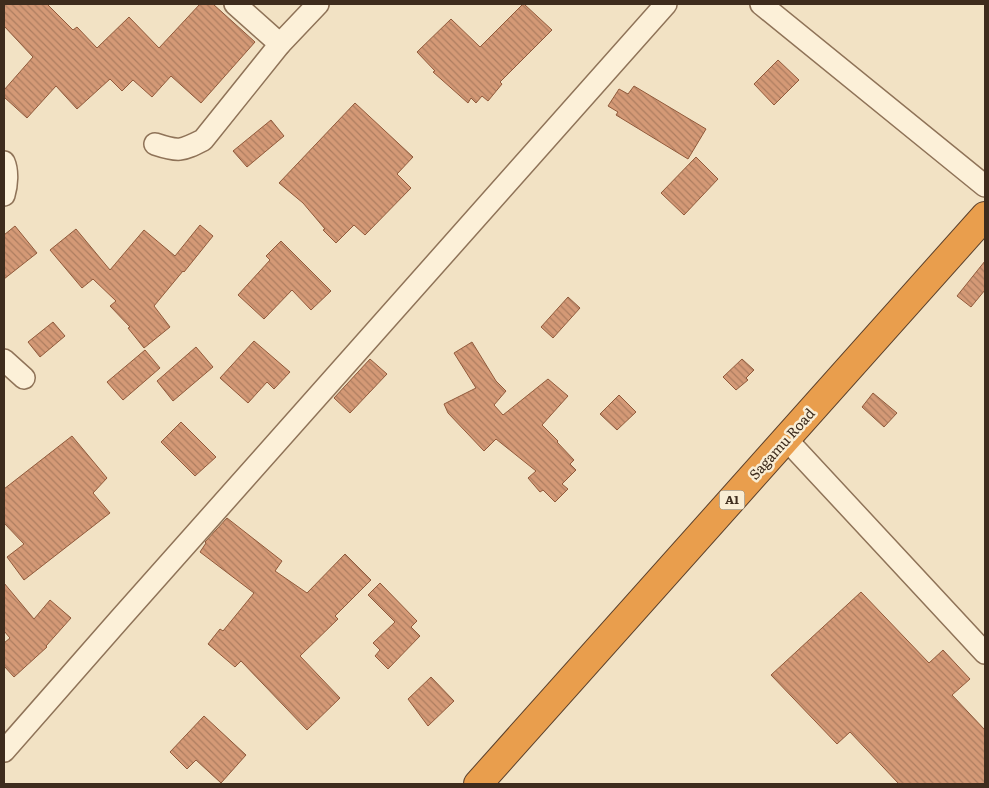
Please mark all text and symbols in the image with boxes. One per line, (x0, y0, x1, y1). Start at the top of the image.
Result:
street label: Sagamu Road (744, 403, 819, 483)
road number: A1 (720, 490, 744, 510)

